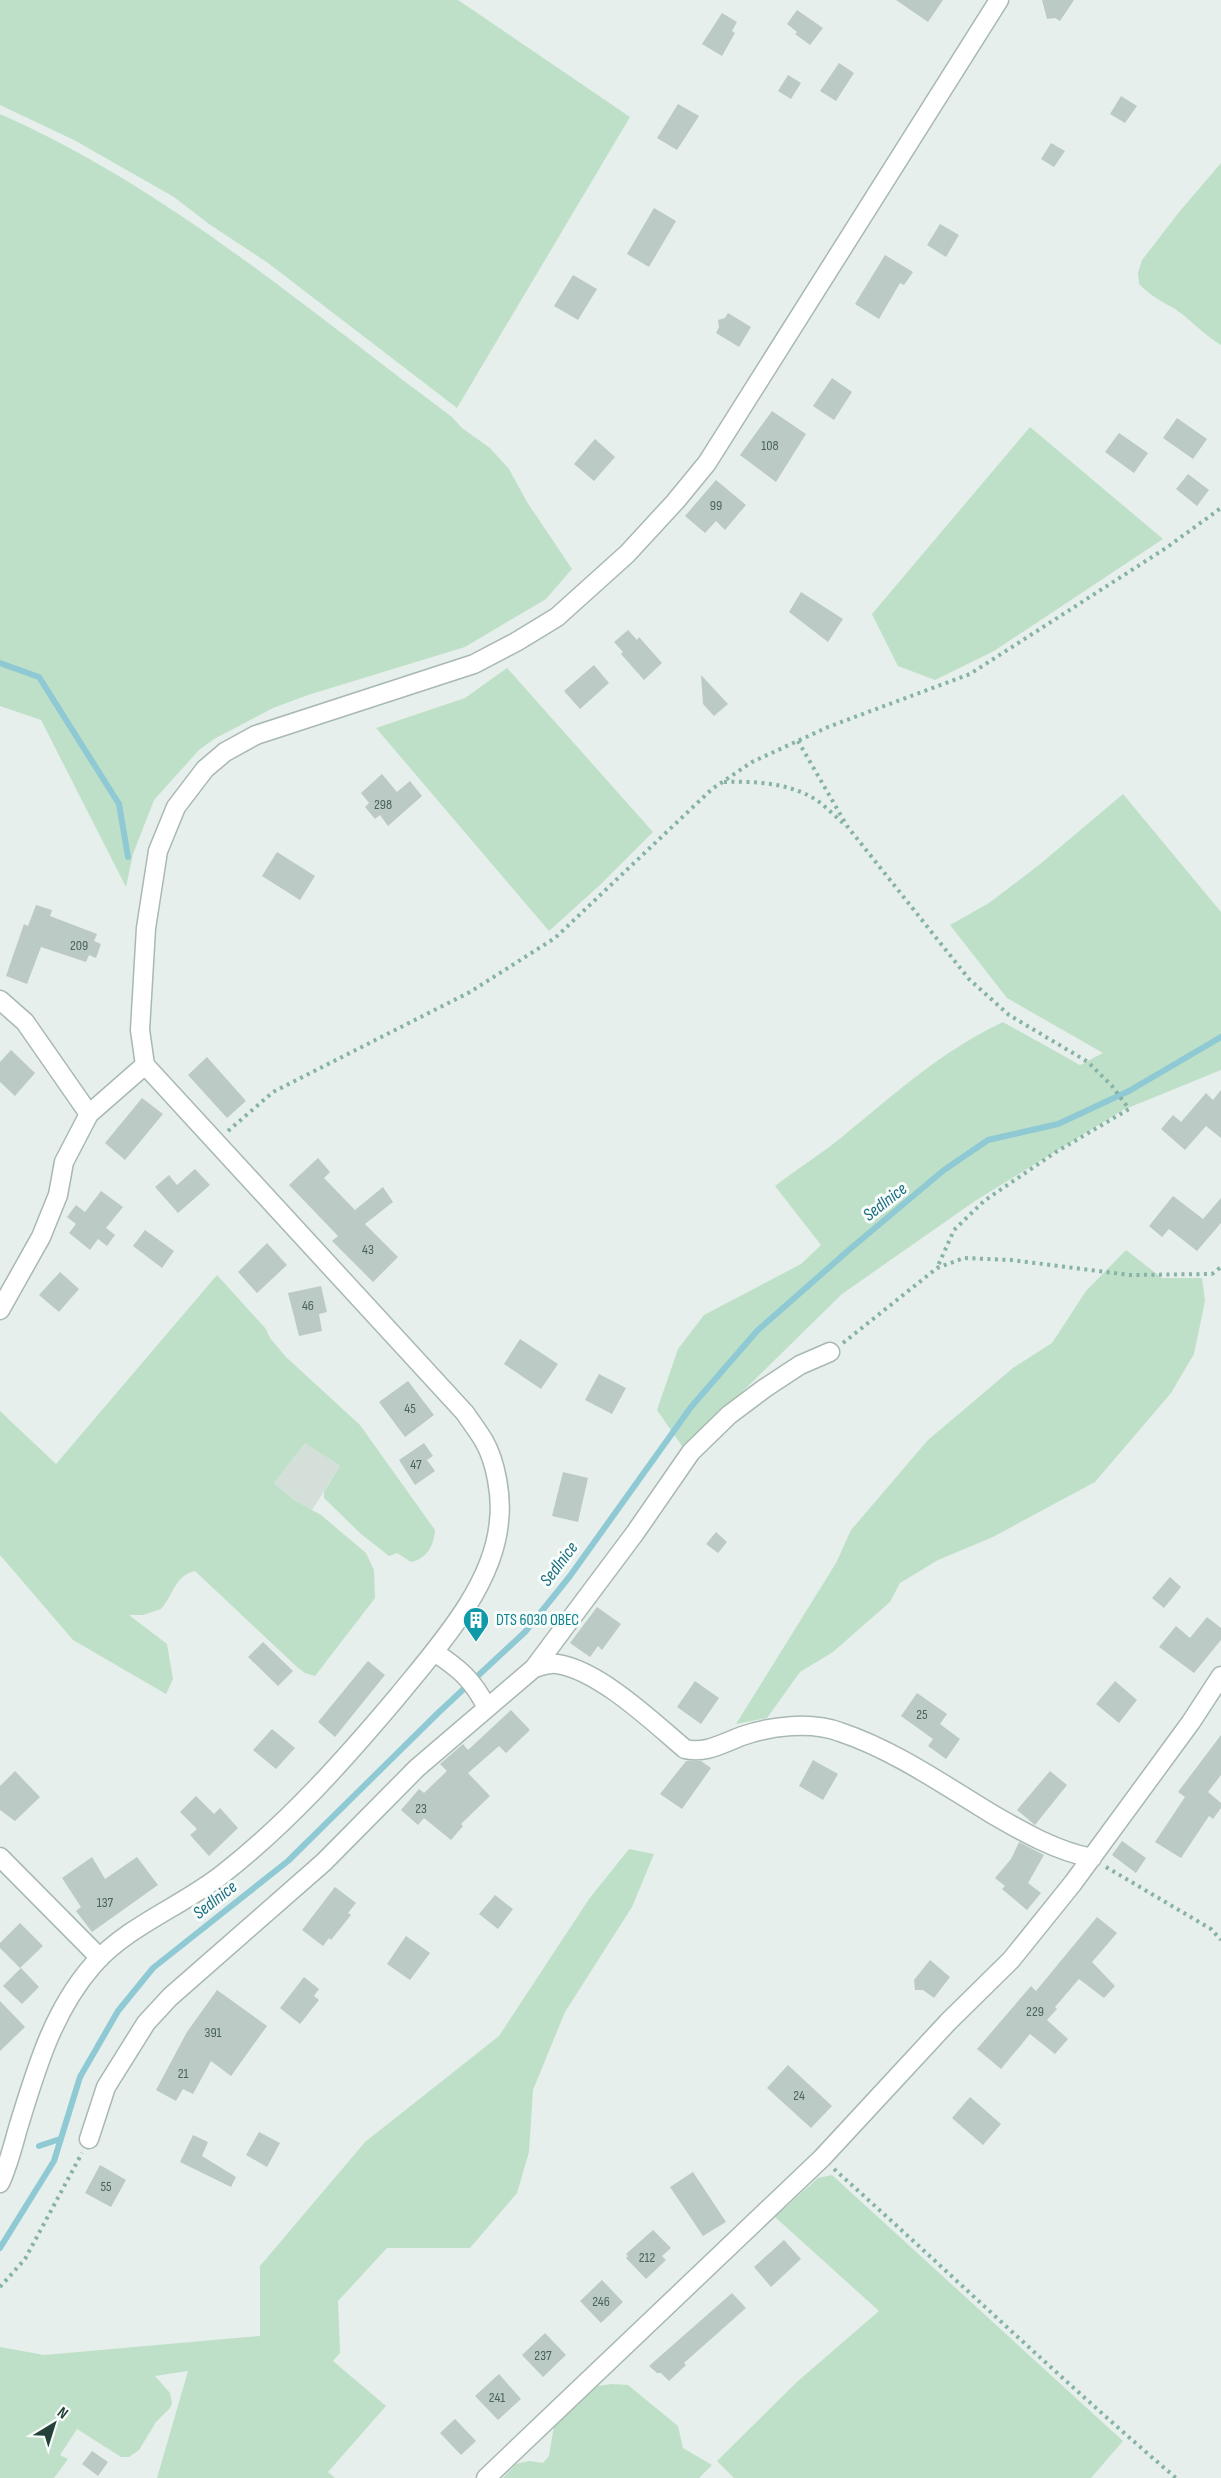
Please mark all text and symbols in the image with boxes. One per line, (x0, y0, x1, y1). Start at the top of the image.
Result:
house number: 108 (761, 437, 779, 454)
house number: 99 (710, 497, 722, 514)
house number: 298 (374, 796, 392, 813)
house number: 209 (70, 937, 88, 954)
water label: Sedlnice (859, 1178, 911, 1226)
house number: 43 (362, 1241, 374, 1258)
house number: 46 (302, 1297, 314, 1314)
house number: 45 (404, 1400, 416, 1417)
house number: 47 (410, 1456, 422, 1473)
water label: Sedlnice (536, 1538, 582, 1590)
building icon: DTS 6030 OBEC (461, 1605, 491, 1643)
place label: DTS 6030 OBEC (496, 1611, 579, 1630)
house number: 25 (916, 1706, 928, 1723)
house number: 23 (415, 1800, 427, 1817)
water label: Sedlnice (189, 1876, 241, 1924)
house number: 137 (97, 1894, 114, 1911)
house number: 229 (1026, 2003, 1044, 2020)
house number: 391 (205, 2024, 222, 2041)
house number: 21 (178, 2065, 188, 2082)
house number: 24 (793, 2087, 805, 2104)
house number: 55 (100, 2178, 112, 2195)
house number: 212 (639, 2249, 656, 2266)
house number: 246 (592, 2293, 610, 2310)
house number: 237 (534, 2347, 552, 2364)
house number: 241 (489, 2389, 505, 2406)
north arrow (24, 2394, 84, 2454)
text: N (53, 2403, 72, 2423)

